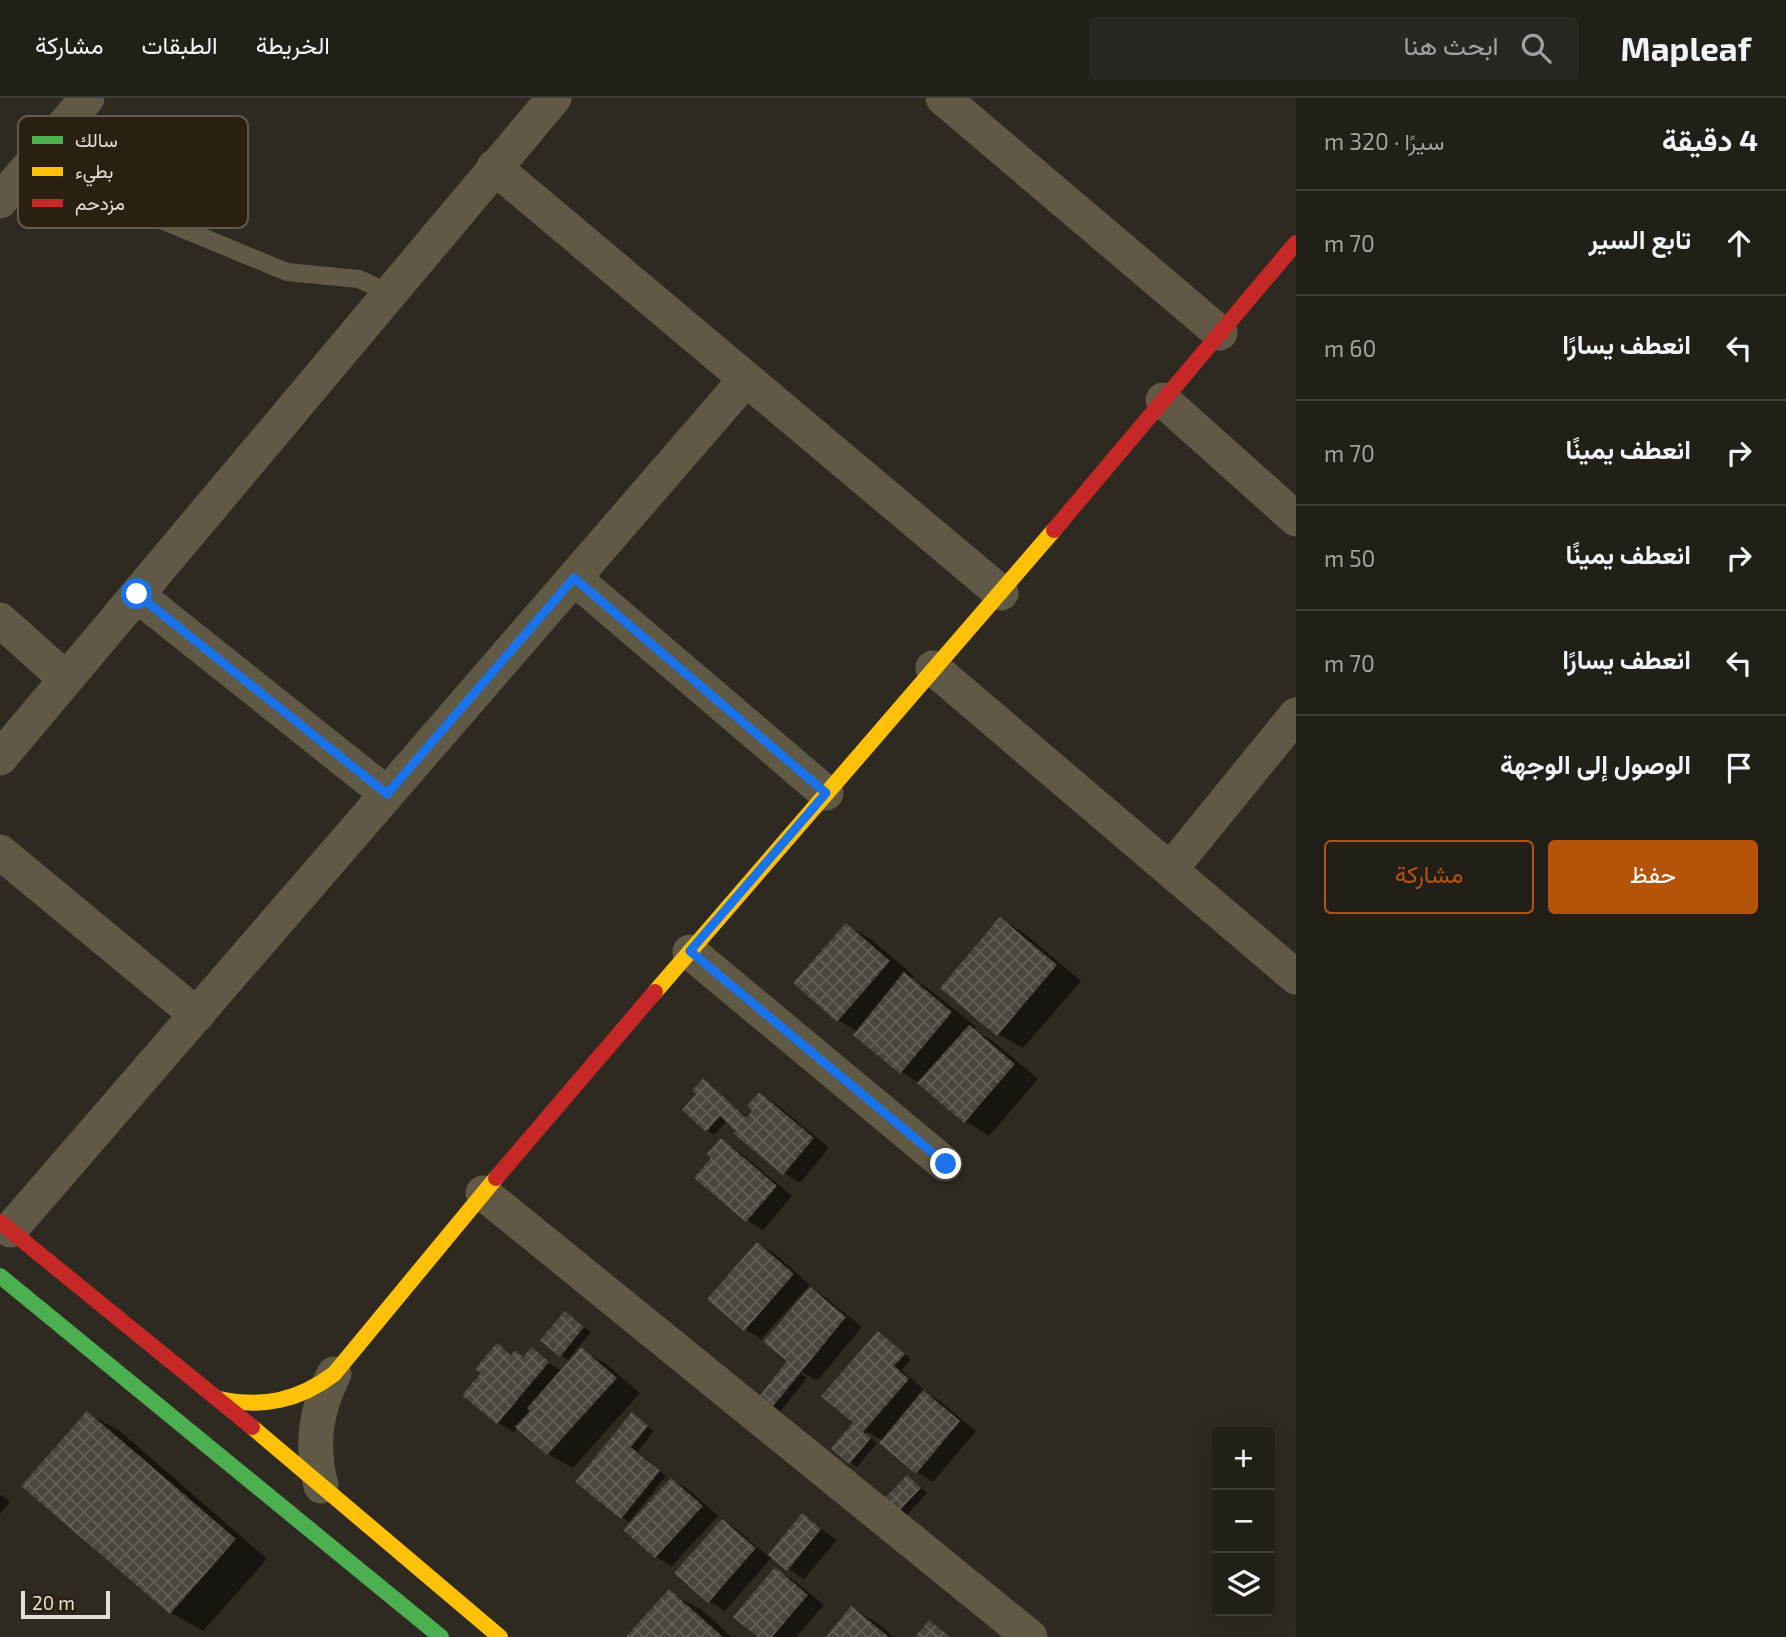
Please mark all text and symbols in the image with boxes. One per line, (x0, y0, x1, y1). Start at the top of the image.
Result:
search box (1089, 17, 1579, 80)
text: Mapleaf (1621, 28, 1751, 68)
text: ابحث هنا (1404, 29, 1499, 60)
icon: search (1517, 29, 1555, 67)
text: مشاركة (35, 30, 103, 59)
text: الطبقات (141, 30, 218, 59)
text: الخريطة (256, 30, 330, 59)
legend (18, 116, 248, 228)
text: 4 دقيقة (1662, 121, 1758, 157)
text: سيرًا · 320 m (1324, 127, 1445, 155)
text: سالك (75, 128, 118, 151)
text: بطيء (75, 159, 113, 187)
text: مزدحم (75, 191, 125, 216)
text: تابع السير (1588, 223, 1691, 254)
icon: ahead (1720, 224, 1758, 262)
text: 70 m (1324, 229, 1375, 257)
text: انعطف يسارًا (1562, 328, 1691, 359)
icon: left (1720, 329, 1758, 367)
text: 60 m (1324, 334, 1376, 362)
text: انعطف يمينًا (1566, 433, 1691, 464)
icon: right (1720, 434, 1758, 472)
text: 70 m (1324, 439, 1375, 467)
text: انعطف يمينًا (1566, 538, 1691, 569)
icon: right (1720, 539, 1758, 577)
text: 50 m (1324, 544, 1376, 572)
route start (121, 578, 152, 609)
text: انعطف يسارًا (1562, 643, 1691, 674)
icon: left (1720, 644, 1758, 682)
text: 70 m (1324, 649, 1375, 677)
text: الوصول إلى الوجهة (1500, 748, 1691, 779)
icon: arrive (1720, 749, 1758, 787)
button: مشاركة (1324, 840, 1534, 914)
button: حفظ (1548, 840, 1758, 914)
route end (930, 1148, 961, 1179)
map controls (1212, 1427, 1275, 1616)
button: + (1212, 1427, 1275, 1490)
button: − (1212, 1490, 1275, 1553)
button: layers (1212, 1553, 1275, 1616)
scale bar (21, 1588, 110, 1620)
text: 20 m (32, 1591, 75, 1614)

